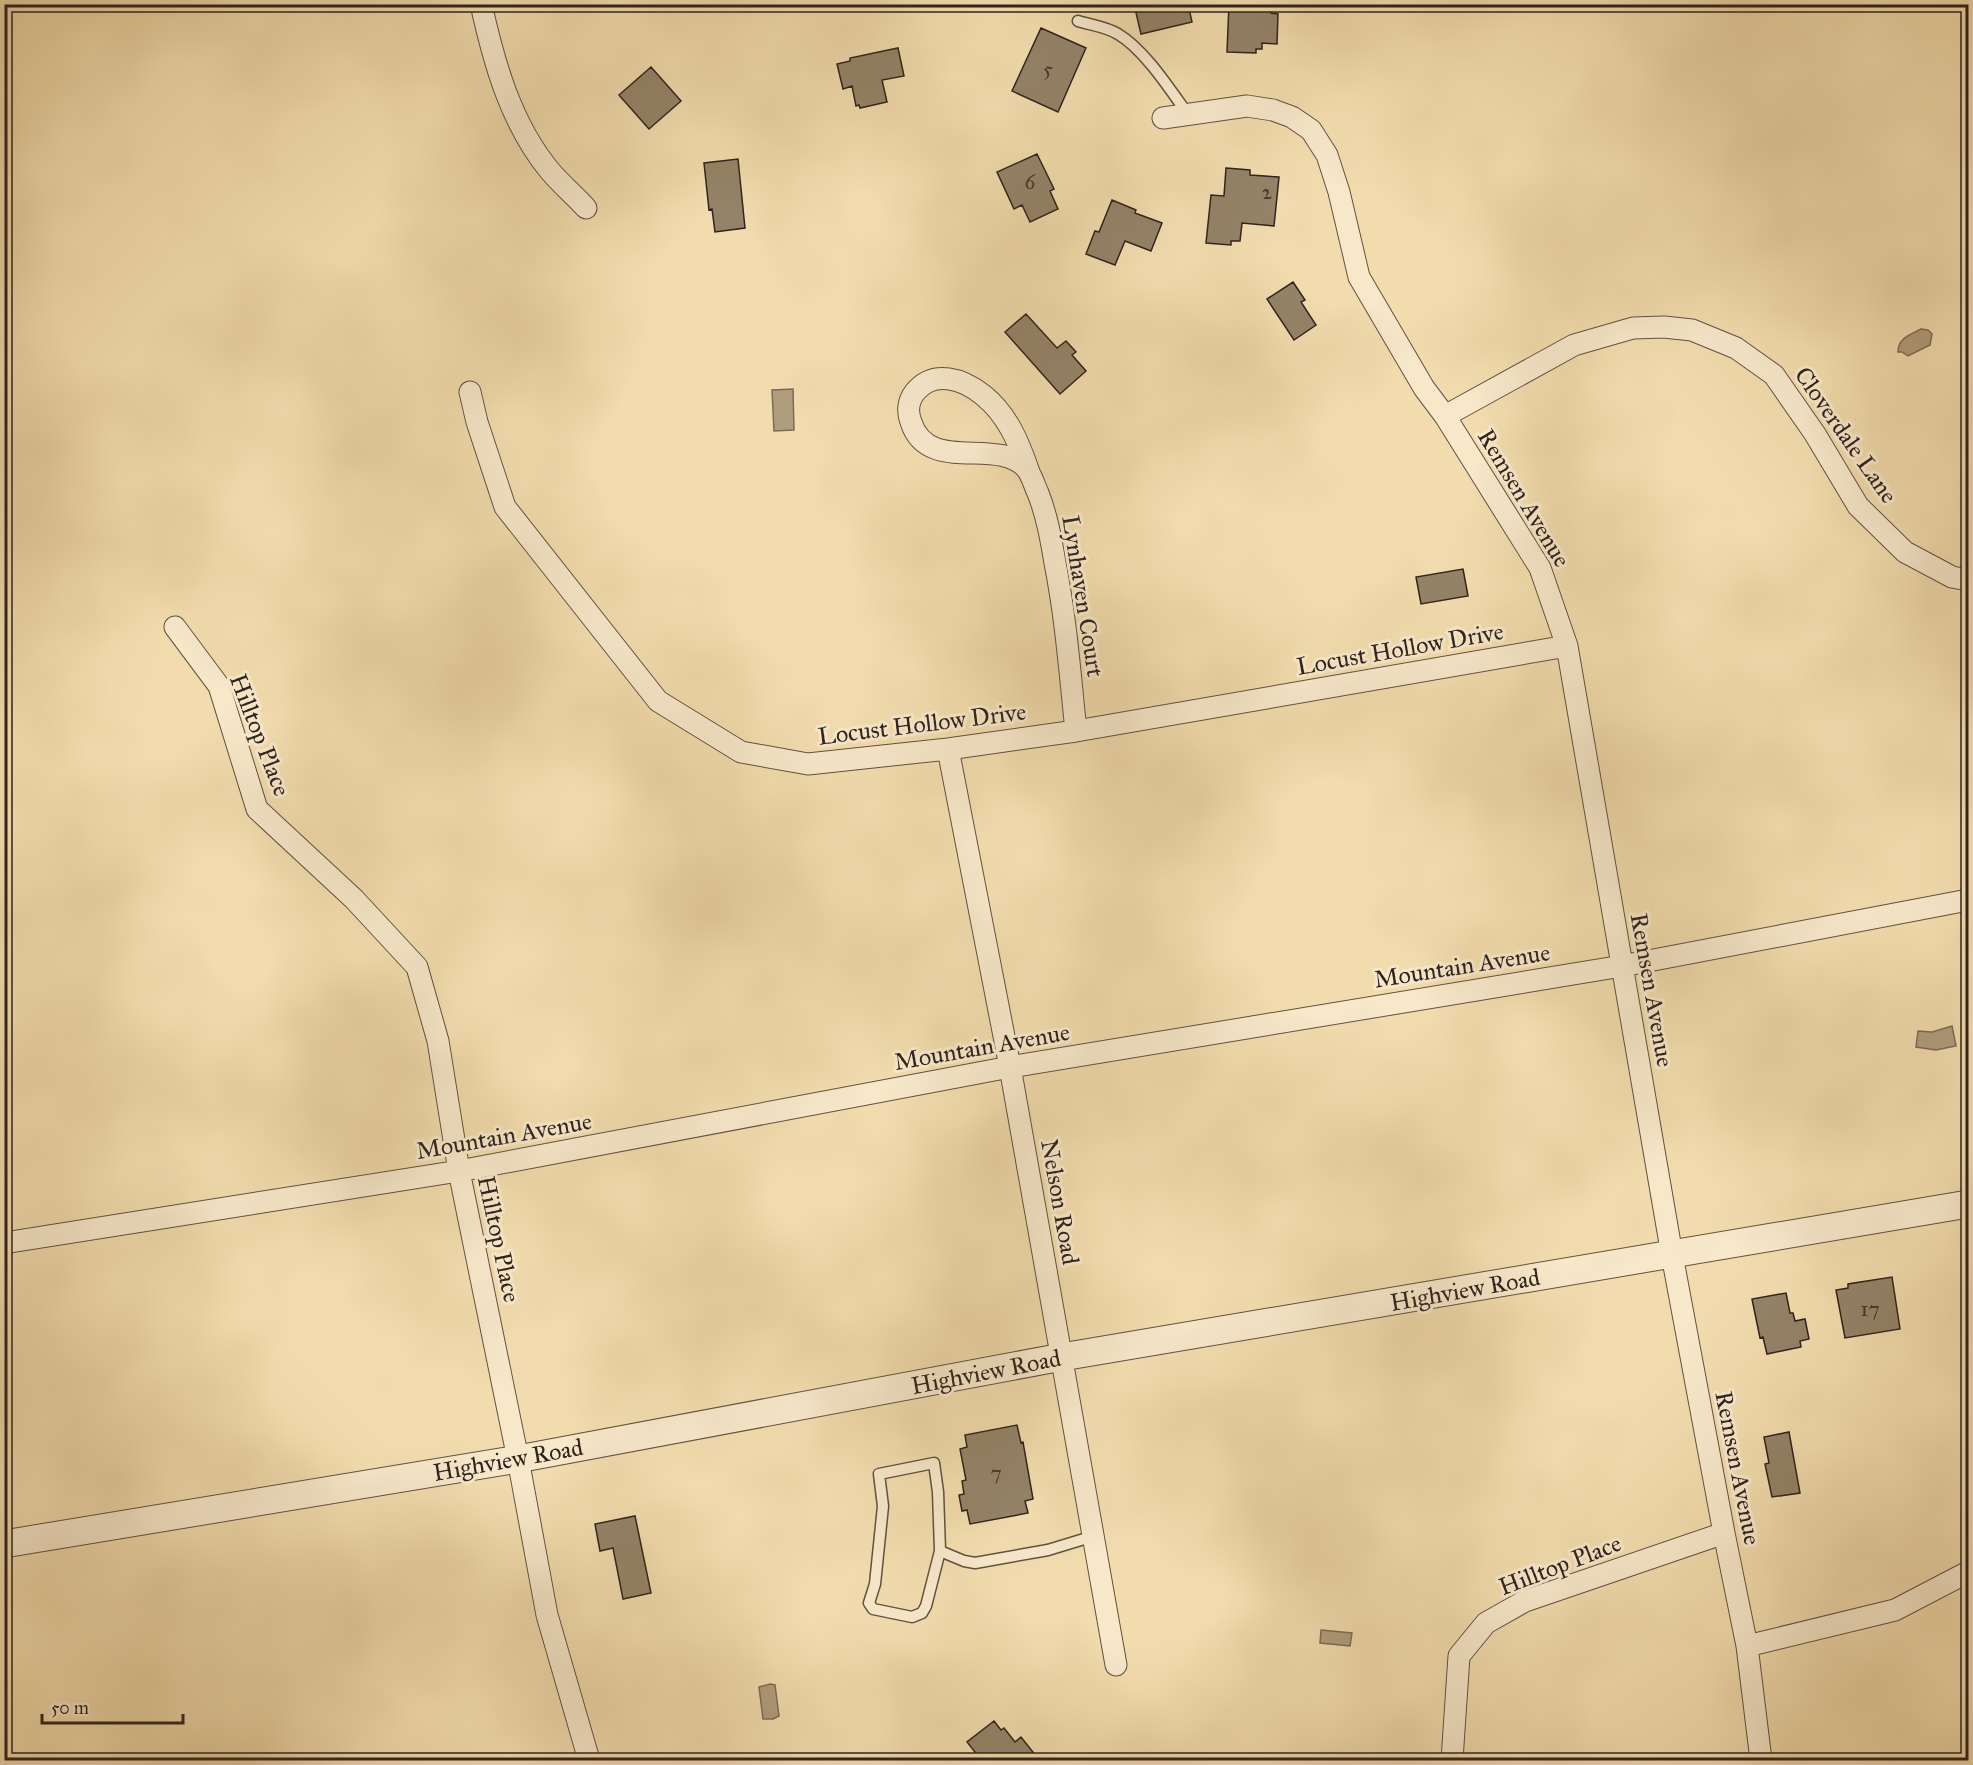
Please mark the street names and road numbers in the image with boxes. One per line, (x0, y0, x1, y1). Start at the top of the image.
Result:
street label: Cloverdale Lane (1788, 361, 1904, 509)
street label: Remsen Avenue (1471, 423, 1577, 573)
street label: Lynhaven Court (1055, 513, 1111, 679)
street label: Locust Hollow Drive (1294, 616, 1506, 682)
street label: Hilltop Place (223, 670, 297, 800)
street label: Locust Hollow Drive (816, 696, 1028, 752)
street label: Remsen Avenue (1624, 911, 1680, 1069)
street label: Mountain Avenue (1372, 937, 1552, 995)
street label: Mountain Avenue (892, 1017, 1072, 1077)
street label: Mountain Avenue (414, 1106, 594, 1166)
street label: Nelson Road (1034, 1137, 1086, 1267)
street label: Hilltop Place (471, 1173, 527, 1305)
street label: Highview Road (1388, 1262, 1542, 1318)
street label: Highview Road (909, 1343, 1063, 1401)
street label: Remsen Avenue (1708, 1389, 1768, 1547)
street label: Highview Road (431, 1432, 585, 1488)
street label: Hilltop Place (1495, 1528, 1625, 1602)

